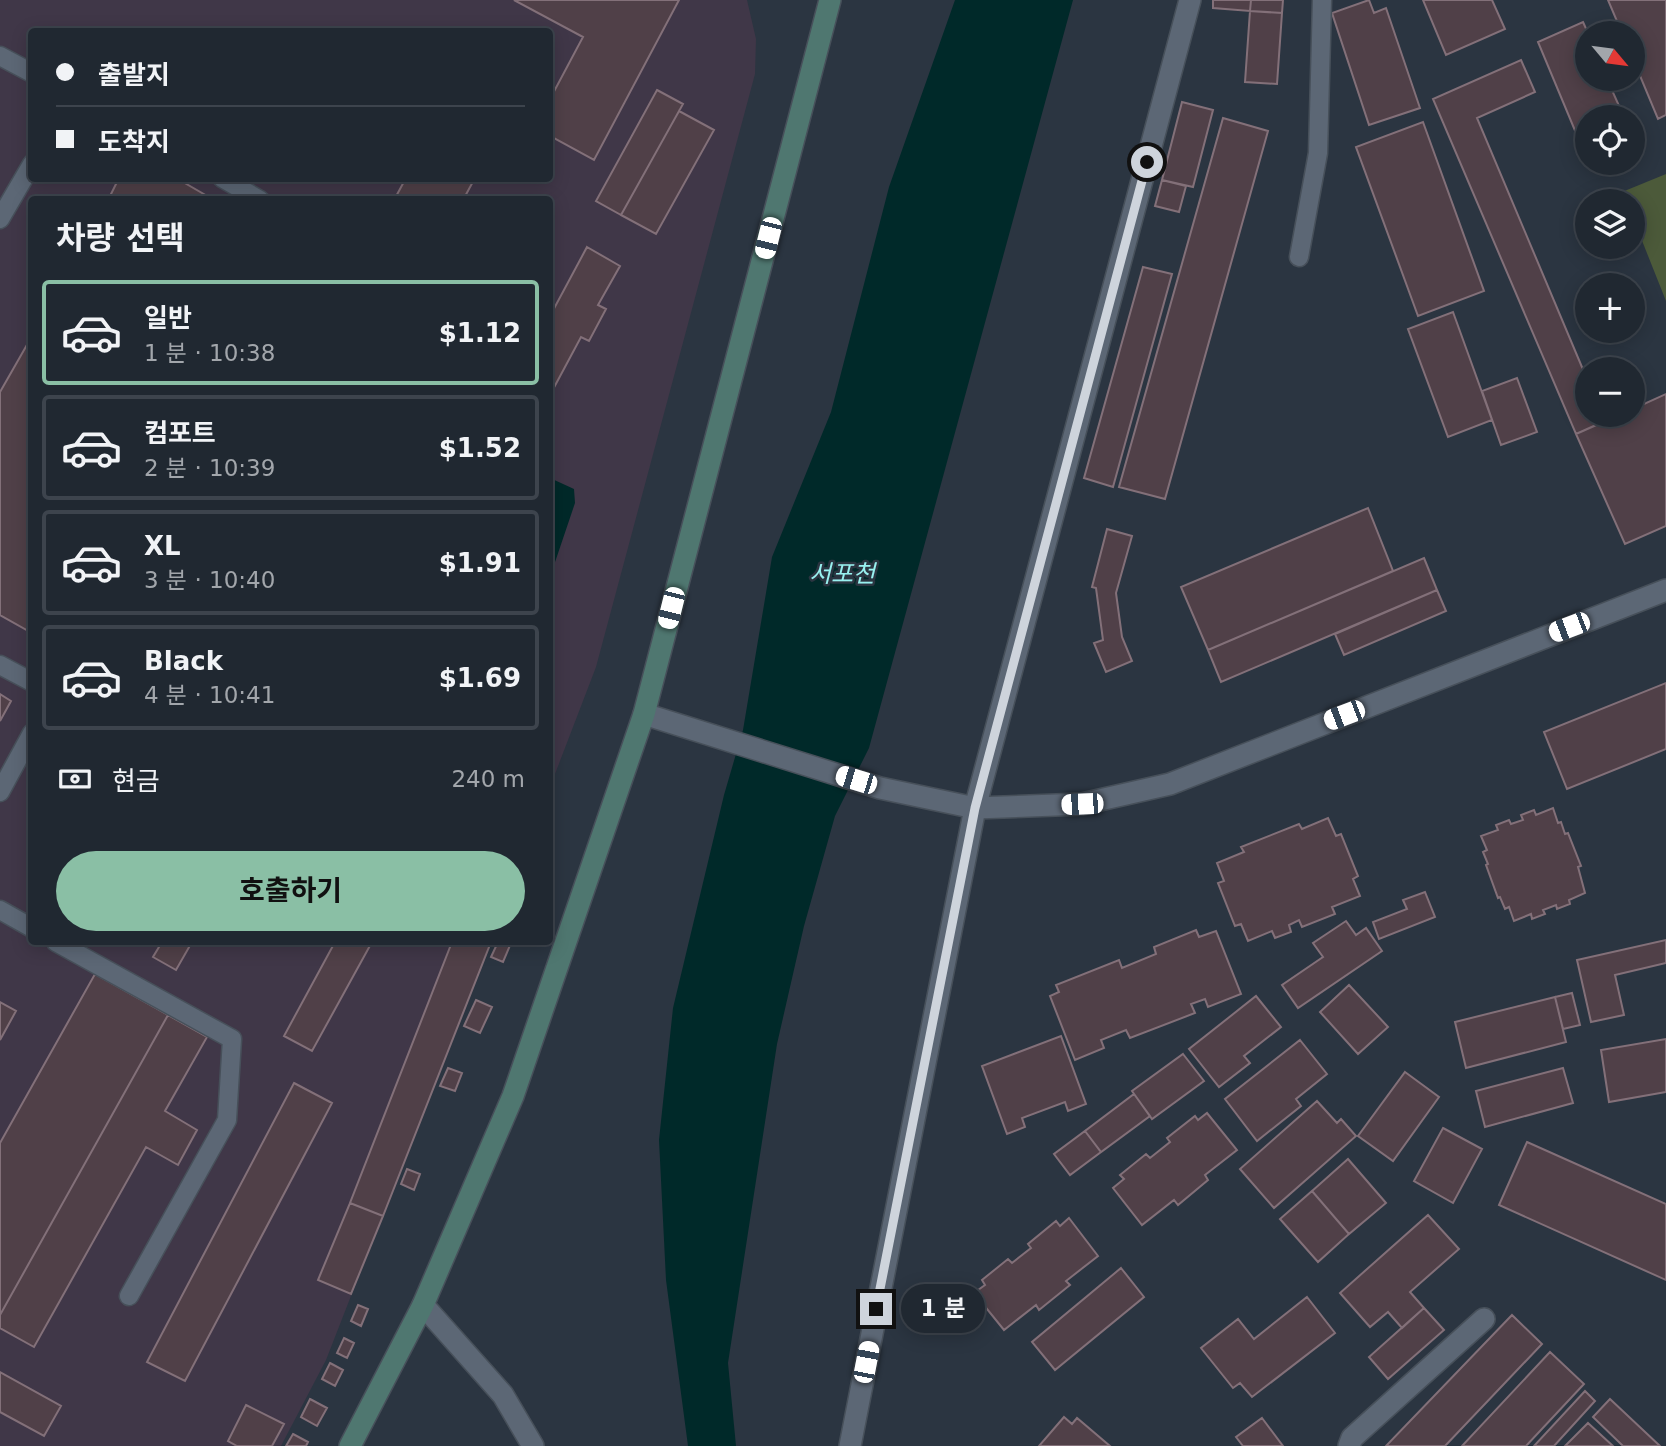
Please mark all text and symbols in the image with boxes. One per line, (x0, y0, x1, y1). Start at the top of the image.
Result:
north arrow (1575, 21, 1645, 91)
map controls (1575, 21, 1645, 427)
text: 출발지 (98, 60, 170, 90)
button: locate (1575, 105, 1645, 175)
text: 도착지 (98, 127, 170, 157)
route start (1131, 146, 1163, 178)
button: layers (1575, 189, 1645, 259)
car (753, 215, 784, 261)
text: 차량 선택 (56, 219, 185, 257)
button: + (1575, 273, 1645, 343)
icon: car (60, 301, 123, 364)
text: 일반 (144, 303, 192, 333)
text: $1.12 (439, 318, 521, 348)
text: 1 분 · 10:38 (144, 340, 275, 366)
button: − (1575, 357, 1645, 427)
icon: car (60, 416, 123, 479)
text: 컴포트 (144, 418, 216, 448)
text: $1.52 (439, 433, 521, 463)
text: 2 분 · 10:39 (144, 455, 275, 481)
icon: car (60, 531, 123, 594)
text: XL (144, 531, 181, 561)
text: $1.91 (439, 548, 521, 578)
water label: 서포천 (809, 560, 878, 588)
text: 3 분 · 10:40 (144, 567, 275, 593)
car (656, 585, 687, 631)
car (1546, 610, 1593, 644)
icon: car (60, 646, 123, 709)
text: Black (144, 646, 223, 676)
text: $1.69 (439, 663, 521, 693)
text: 4 분 · 10:41 (144, 682, 275, 708)
car (1321, 698, 1368, 732)
icon: cash (56, 760, 94, 798)
car (833, 764, 880, 796)
text: 현금 (112, 766, 160, 796)
text: 240 m (451, 766, 525, 792)
car (1061, 793, 1104, 815)
button: 호출하기 (56, 851, 525, 931)
callout: 1 분 (900, 1284, 984, 1334)
route end (860, 1293, 892, 1325)
text: 1 분 (920, 1295, 966, 1321)
car (852, 1339, 881, 1385)

